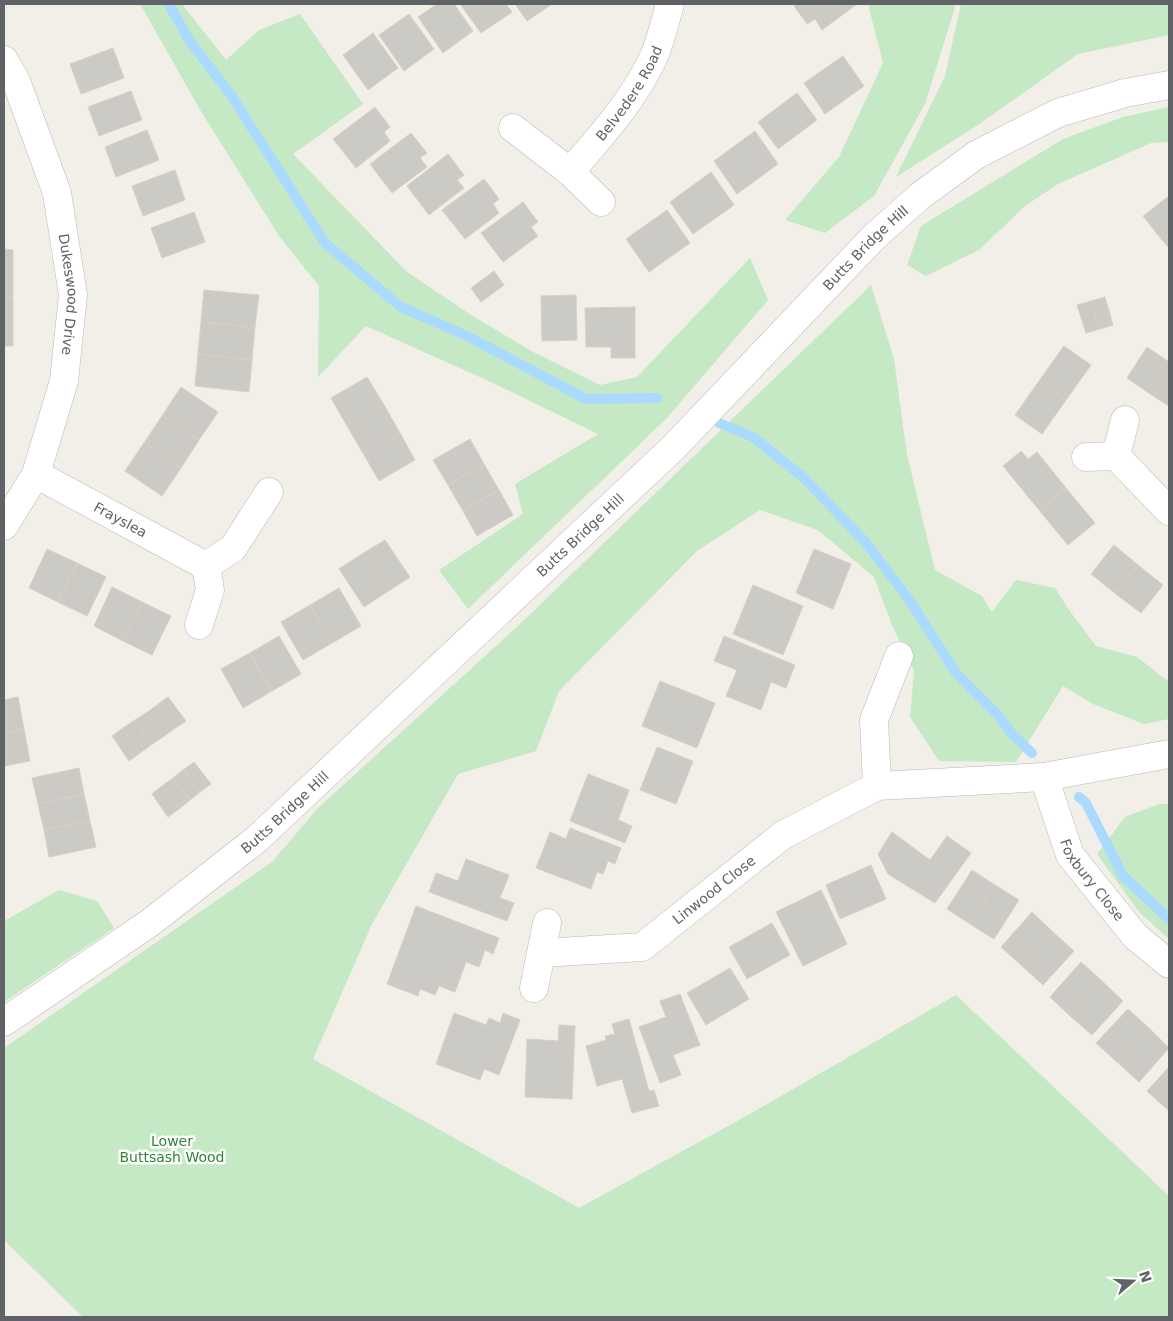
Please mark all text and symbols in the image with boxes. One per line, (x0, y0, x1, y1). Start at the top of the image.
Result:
street label: Belvedere Road (592, 44, 665, 144)
street label: Butts Bridge Hill (820, 202, 911, 294)
street label: Dukeswood Drive (55, 233, 81, 356)
street label: Butts Bridge Hill (533, 490, 627, 580)
street label: Frayslea (91, 499, 150, 541)
street label: Butts Bridge Hill (238, 768, 332, 857)
street label: Foxbury Close (1057, 837, 1128, 924)
street label: Linwood Close (669, 852, 758, 927)
park label: Lower Buttsash Wood (120, 1133, 225, 1165)
north arrow (1108, 1256, 1158, 1306)
text: N (1136, 1269, 1155, 1285)

